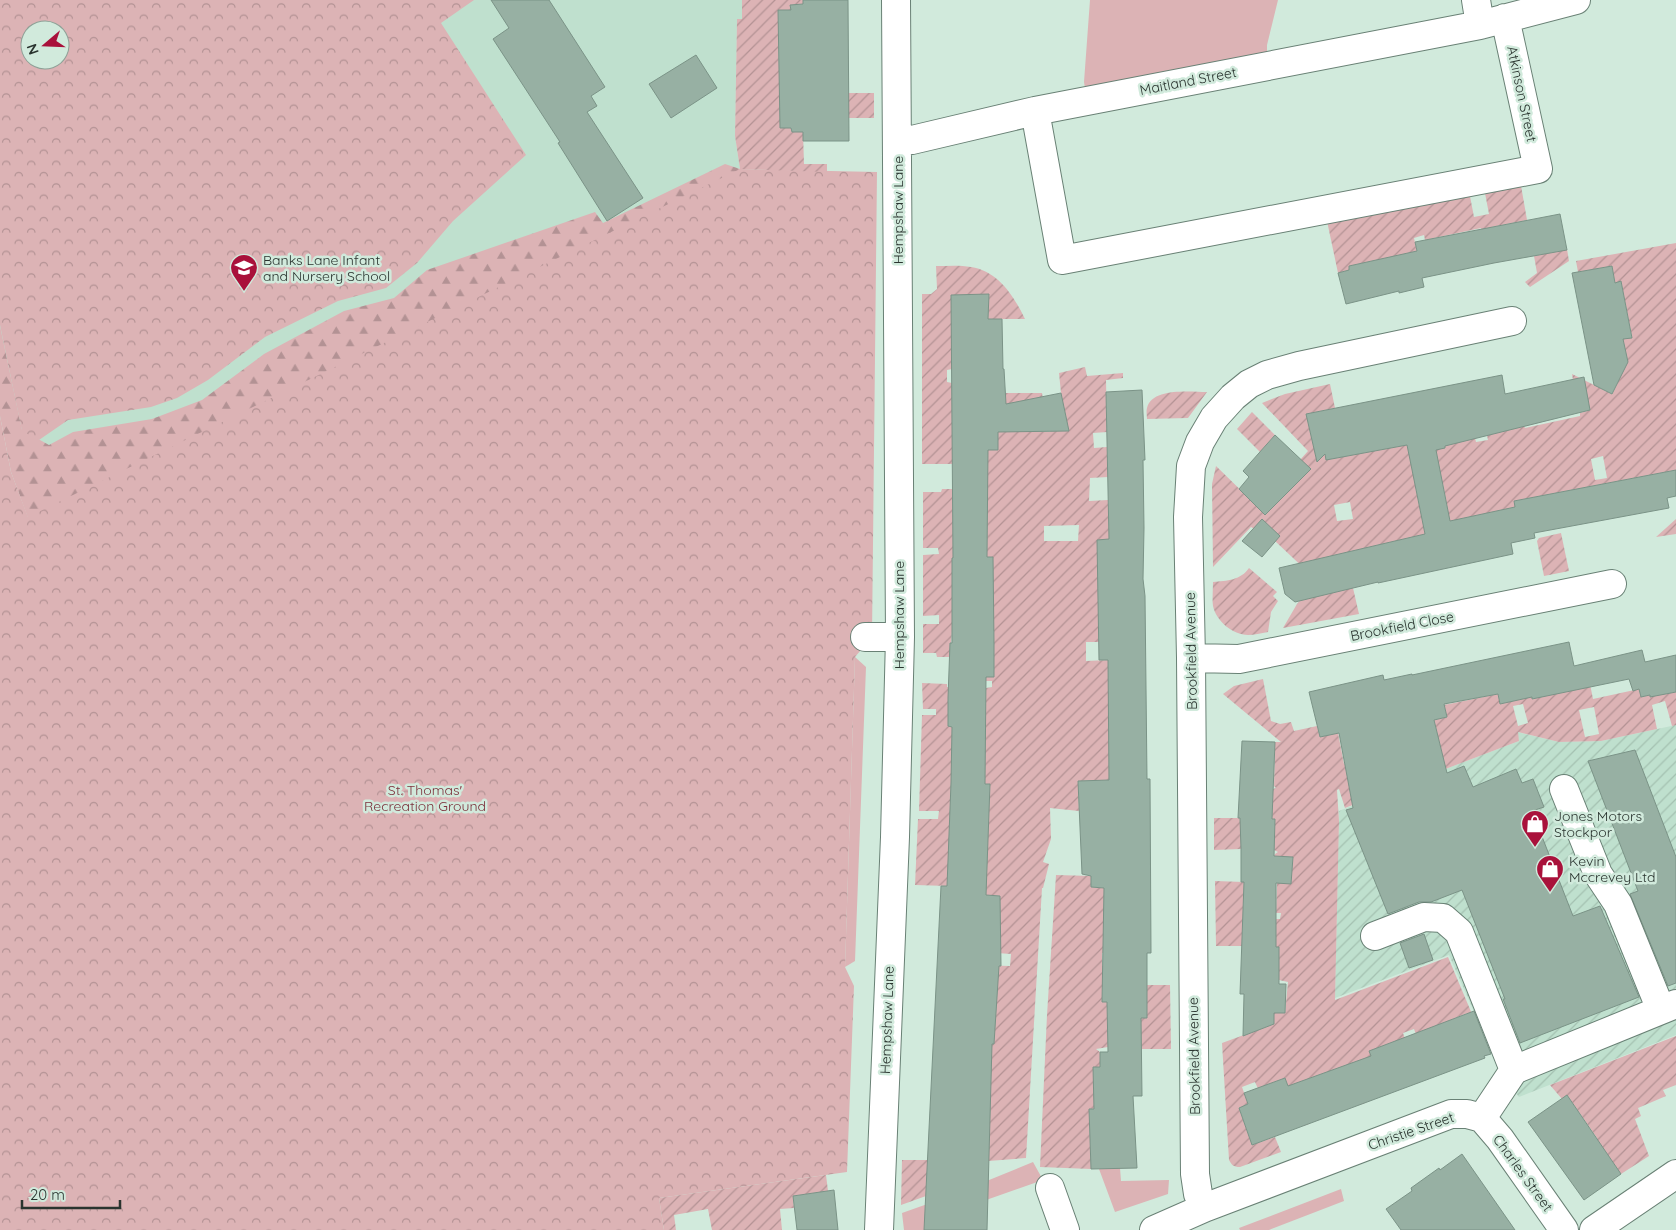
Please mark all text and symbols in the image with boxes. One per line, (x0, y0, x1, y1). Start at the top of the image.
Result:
north arrow (20, 20, 70, 70)
text: N (23, 41, 43, 57)
street label: Atkinson Street (1503, 44, 1541, 144)
street label: Maitland Street (1138, 63, 1238, 99)
street label: Hempshaw Lane (889, 156, 907, 264)
place label: Banks Lane Infant and Nursery School (263, 251, 390, 285)
school or university icon: Banks Lane Infant and Nursery School (229, 253, 259, 292)
street label: Hempshaw Lane (890, 561, 908, 669)
street label: Brookfield Avenue (1181, 592, 1201, 710)
street label: Brookfield Close (1349, 607, 1455, 645)
park label: St. Thomas' Recreation Ground (364, 781, 486, 815)
place label: Jones Motors Stockpor (1554, 807, 1642, 841)
shop icon: Jones Motors Stockpor (1520, 809, 1550, 848)
place label: Kevin Mccrevey Ltd (1569, 852, 1656, 886)
shop icon: Kevin Mccrevey Ltd (1535, 854, 1565, 893)
street label: Hempshaw Lane (876, 965, 898, 1075)
street label: Brookfield Avenue (1184, 997, 1204, 1115)
street label: Christie Street (1366, 1108, 1457, 1154)
street label: Charles Street (1489, 1131, 1557, 1215)
scale bar (22, 1178, 120, 1210)
text: 20 m (30, 1185, 65, 1204)

